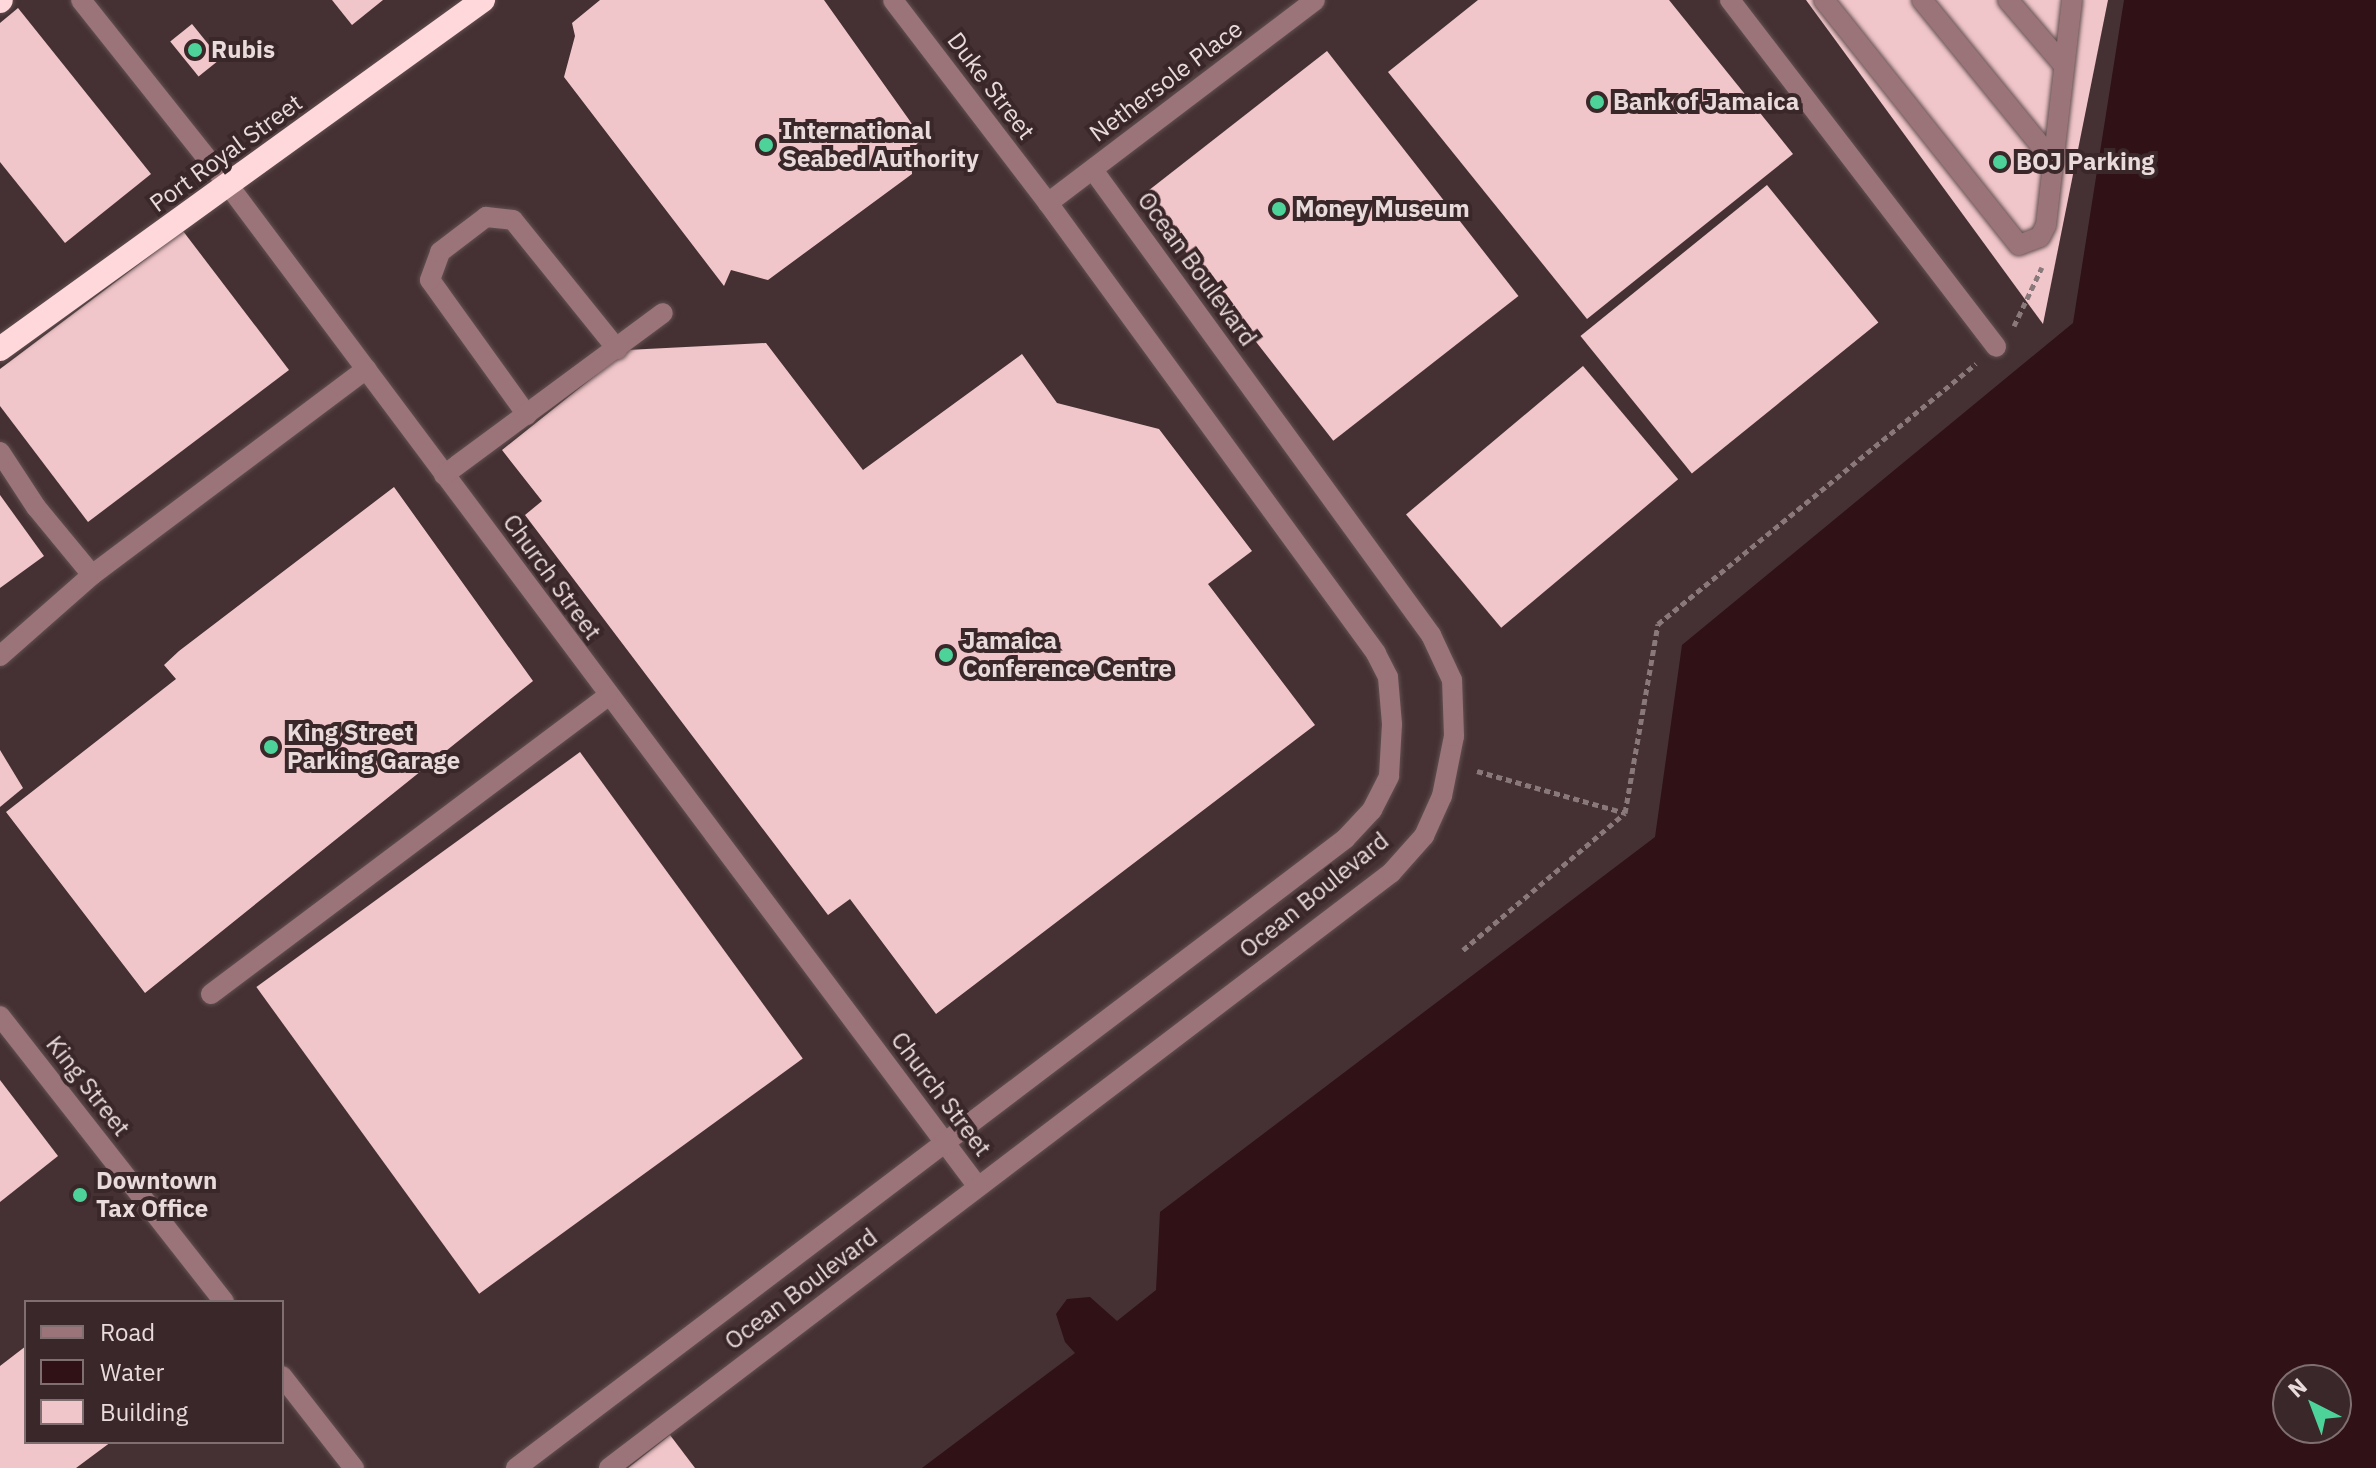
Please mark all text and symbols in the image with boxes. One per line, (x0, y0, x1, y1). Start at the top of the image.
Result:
street label: Nethersole Place (1084, 14, 1248, 148)
street label: Duke Street (941, 27, 1041, 145)
place label: Rubis (211, 36, 275, 64)
marker: Rubis (186, 41, 204, 59)
street label: Port Royal Street (144, 88, 308, 218)
place label: Bank of Jamaica (1613, 88, 1799, 116)
marker: Bank of Jamaica (1588, 93, 1606, 111)
place label: International Seabed Authority (782, 117, 979, 173)
marker: International Seabed Authority (757, 136, 775, 154)
place label: BOJ Parking (2016, 148, 2155, 176)
marker: BOJ Parking (1991, 153, 2009, 171)
street label: Ocean Boulevard (1131, 186, 1263, 352)
place label: Money Museum (1295, 195, 1470, 223)
marker: Money Museum (1270, 200, 1288, 218)
street label: Church Street (497, 509, 607, 645)
place label: Jamaica Conference Centre (962, 627, 1172, 683)
marker: Jamaica Conference Centre (937, 646, 955, 664)
place label: King Street Parking Garage (287, 719, 460, 775)
marker: King Street Parking Garage (262, 738, 280, 756)
street label: Ocean Boulevard (1234, 826, 1394, 964)
street label: Church Street (885, 1026, 997, 1162)
street label: King Street (40, 1030, 136, 1142)
place label: Downtown Tax Office (96, 1167, 217, 1223)
marker: Downtown Tax Office (71, 1186, 89, 1204)
street label: Ocean Boulevard (719, 1222, 883, 1356)
legend (24, 1300, 284, 1444)
text: Road (100, 1316, 155, 1348)
text: Water (100, 1356, 164, 1388)
north arrow (2272, 1364, 2352, 1444)
text: N (2281, 1371, 2313, 1403)
text: Building (100, 1396, 188, 1428)

